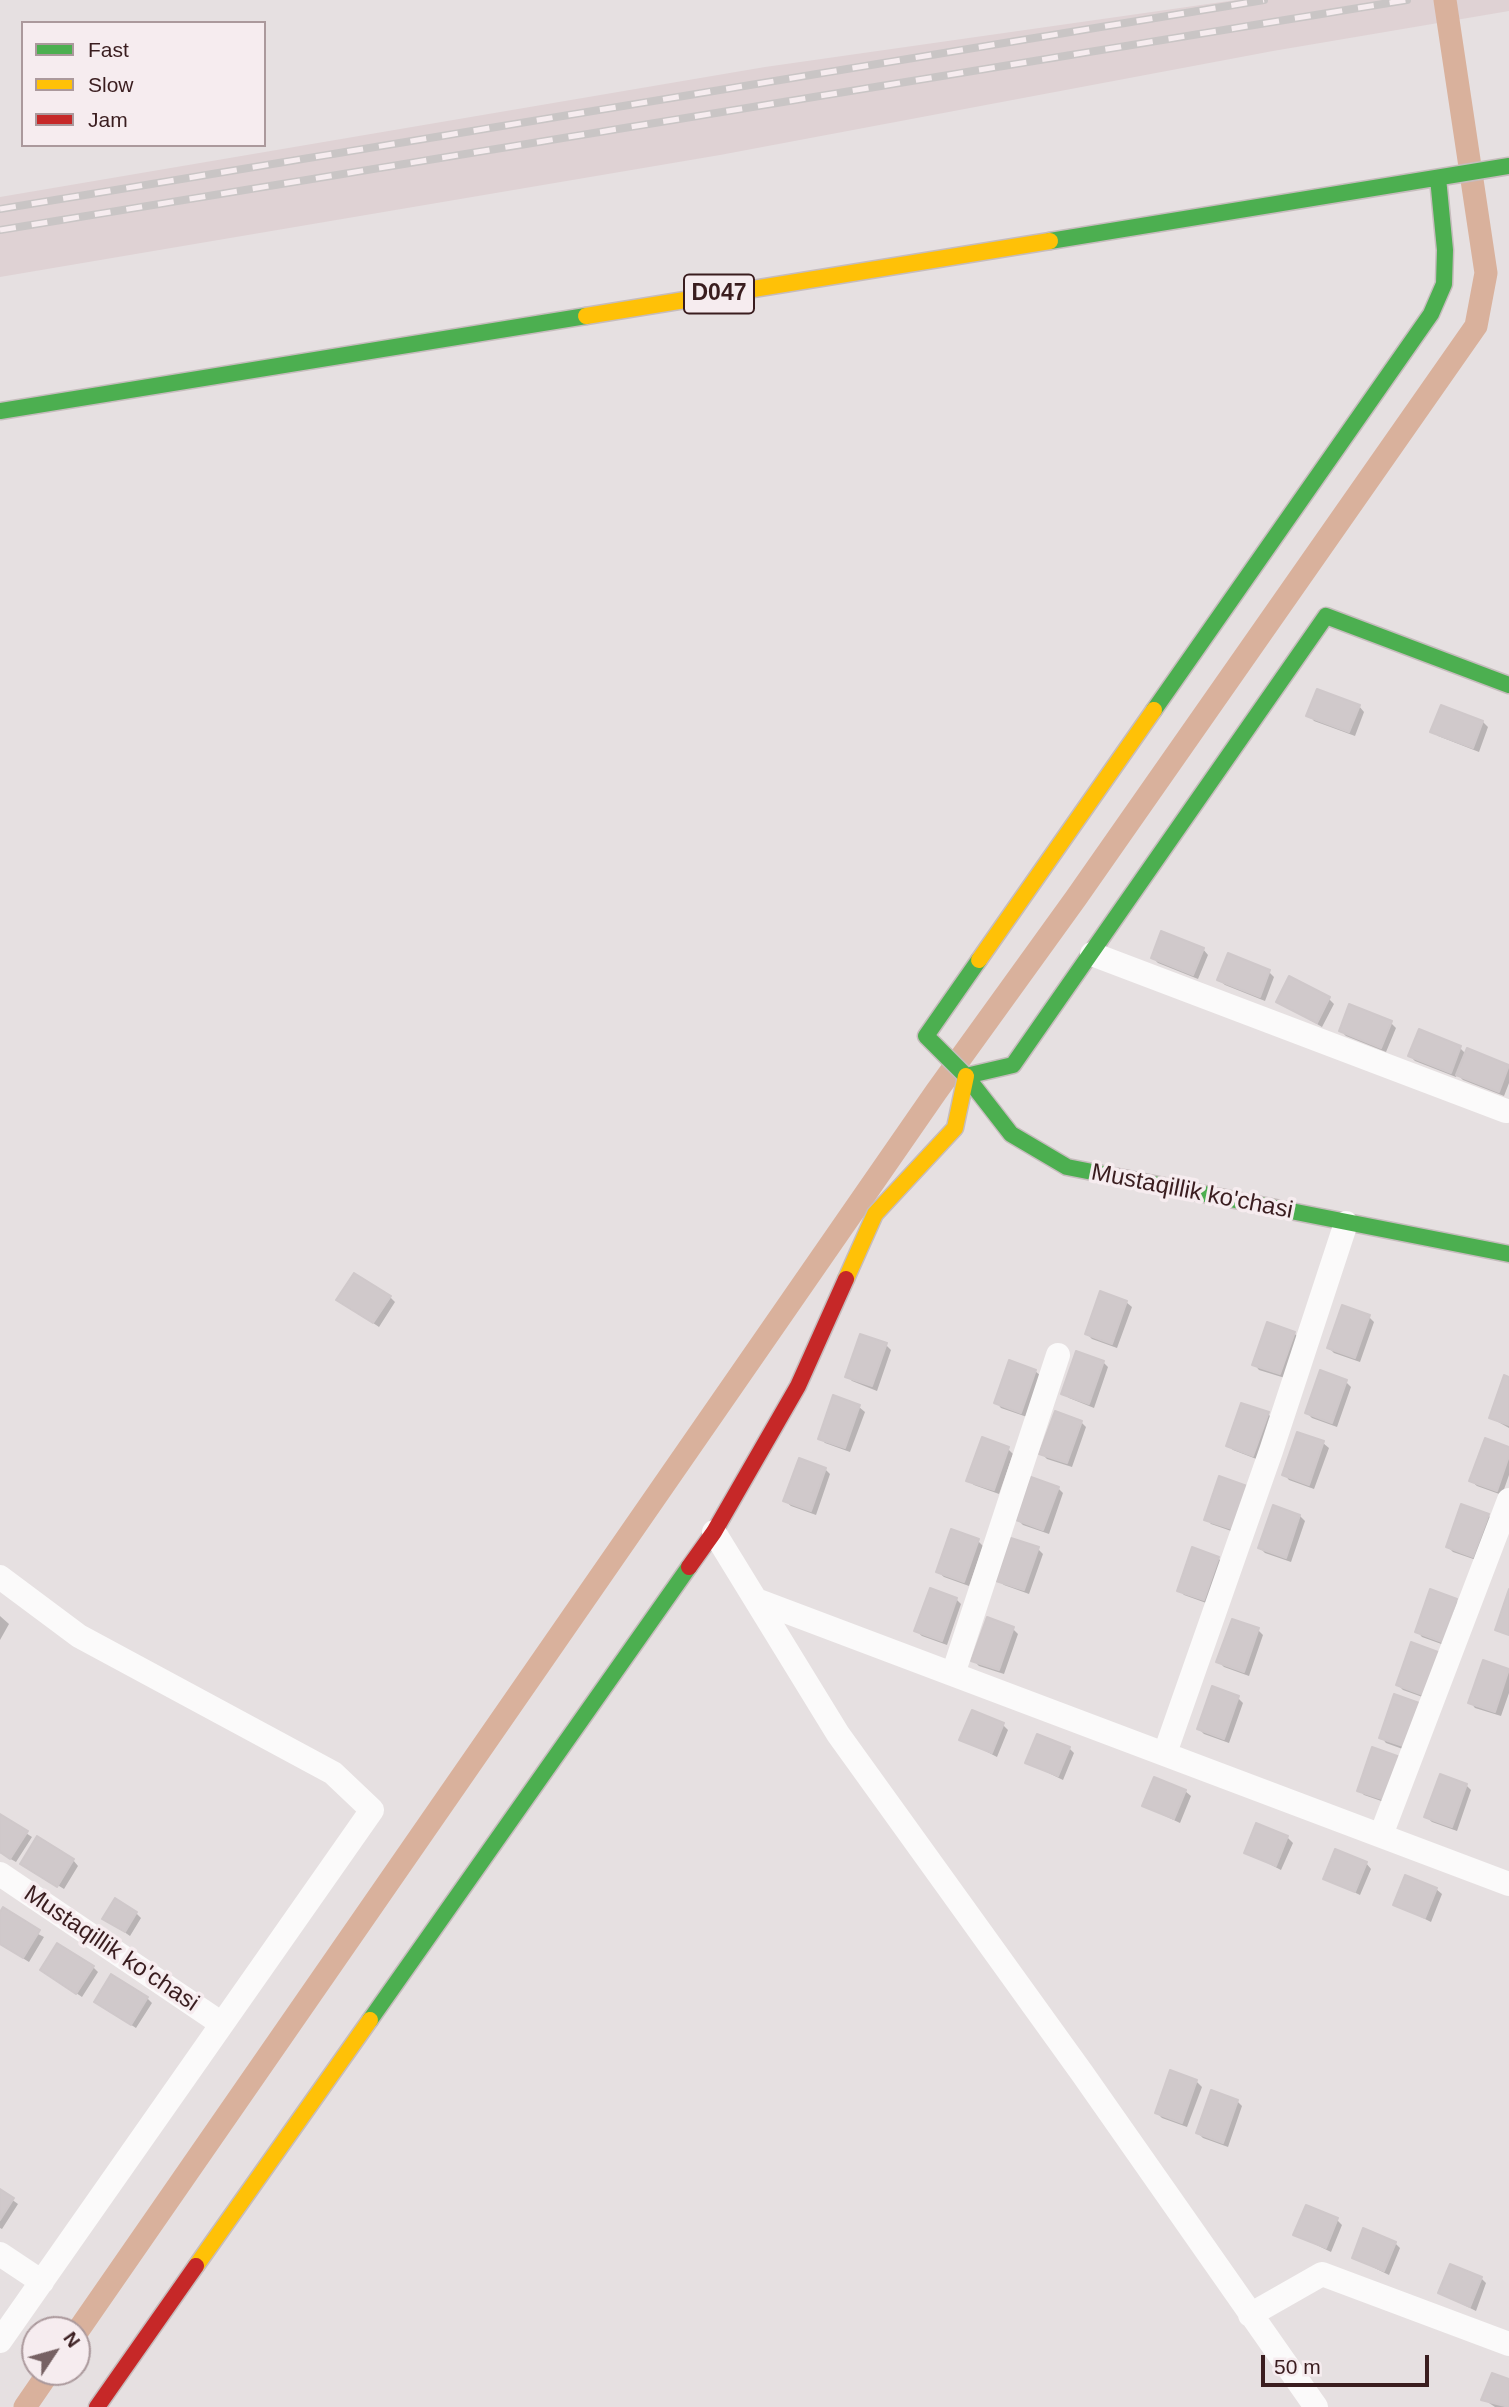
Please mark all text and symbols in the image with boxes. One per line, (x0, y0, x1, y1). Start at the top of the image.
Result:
legend (21, 21, 266, 147)
text: Fast (88, 38, 129, 61)
text: Slow (88, 73, 134, 96)
text: Jam (88, 108, 128, 131)
road number: D047 (684, 274, 754, 314)
street label: Mustaqillik ko'chasi (1089, 1158, 1295, 1226)
street label: Mustaqillik ko'chasi (18, 1880, 204, 2018)
north arrow (21, 2316, 91, 2386)
text: N (59, 2328, 84, 2351)
scale bar (1264, 2340, 1432, 2384)
text: 50 m (1274, 2355, 1321, 2378)

